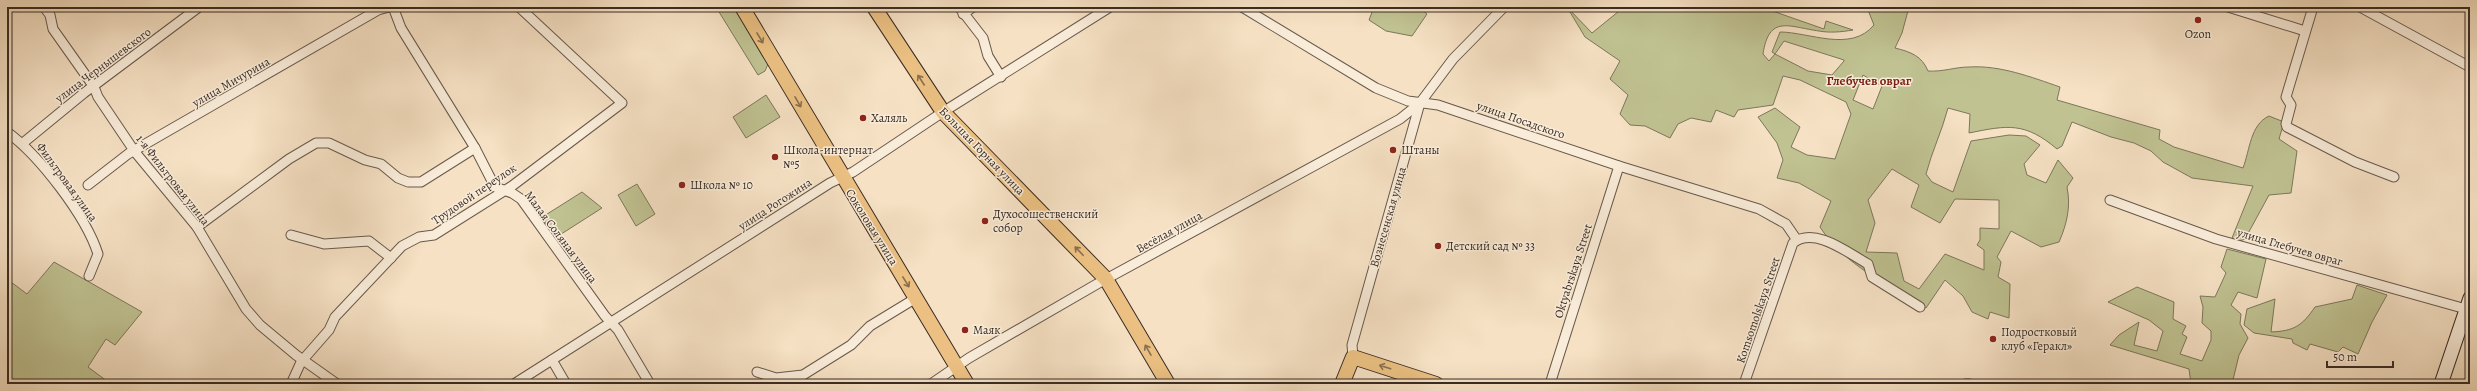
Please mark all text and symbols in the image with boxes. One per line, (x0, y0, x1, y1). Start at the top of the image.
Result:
marker: Ozon (2193, 15, 2203, 25)
street label: улица Чернышевского (51, 24, 154, 107)
place label: Ozon (2185, 26, 2212, 42)
one-way arrow (756, 32, 764, 43)
street label: улица Мичурина (188, 53, 273, 111)
district label: Глебучев овраг (1827, 72, 1912, 89)
one-way arrow (917, 75, 925, 86)
one-way arrow (795, 96, 803, 108)
street label: улица Посадского (1474, 97, 1567, 143)
street label: Большая Горная улица (936, 103, 1029, 199)
place label: Халяль (871, 110, 908, 126)
marker: Халяль (858, 113, 868, 123)
street label: 1-я Фильтровая улица (133, 131, 214, 229)
street label: Фильтровая улица (33, 139, 101, 225)
place label: Школа-интернат №5 (783, 142, 873, 172)
place label: Штаны (1401, 142, 1440, 158)
marker: Штаны (1388, 145, 1398, 155)
marker: Школа-интернат №5 (770, 152, 780, 162)
street label: Трудовой переулок (429, 160, 519, 228)
street label: Вознесенская улица (1366, 164, 1410, 269)
street label: улица Рогожина (734, 174, 815, 234)
place label: Школа № 10 (690, 177, 753, 193)
marker: Школа № 10 (677, 180, 687, 190)
street label: Соколовая улица (842, 186, 902, 269)
street label: Малая Соляная улица (521, 188, 601, 287)
place label: Духосошественский собор (993, 206, 1098, 236)
street label: Весёлая улица (1133, 207, 1205, 257)
marker: Духосошественский собор (980, 216, 990, 226)
street label: Oktyabrskaya Street (1550, 222, 1596, 320)
street label: улица Глебучев овраг (2234, 224, 2345, 270)
place label: Детский сад № 33 (1446, 238, 1535, 254)
marker: Детский сад № 33 (1433, 241, 1443, 251)
one-way arrow (1074, 246, 1084, 256)
street label: Komsomolskaya Street (1732, 255, 1784, 365)
one-way arrow (903, 276, 911, 288)
place label: Маяк (973, 322, 1001, 338)
place label: Подростковый клуб «Геракл» (2001, 324, 2077, 354)
marker: Маяк (960, 325, 970, 335)
marker: Подростковый клуб «Геракл» (1988, 334, 1998, 344)
scale bar (2327, 343, 2393, 369)
one-way arrow (1144, 345, 1152, 356)
text: 50 m (2333, 349, 2357, 365)
one-way arrow (1379, 363, 1392, 370)

